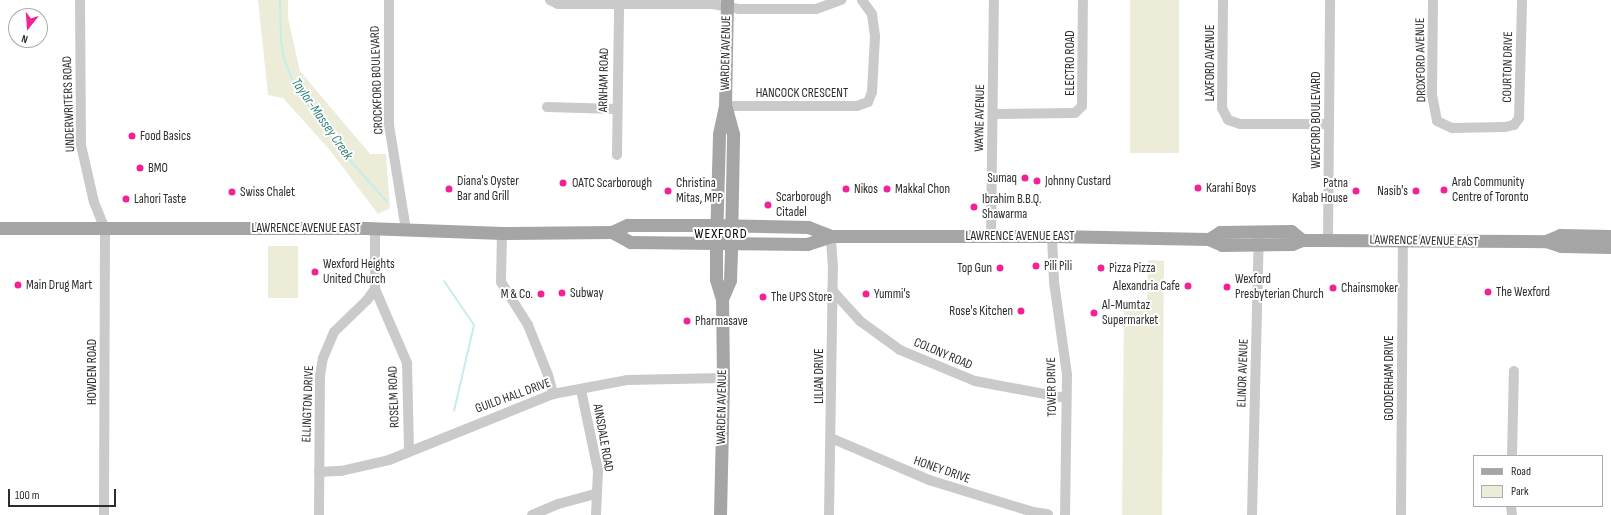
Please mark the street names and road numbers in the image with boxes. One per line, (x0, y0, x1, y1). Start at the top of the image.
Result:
street label: WARDEN AVENUE (718, 15, 734, 91)
street label: DROXFORD AVENUE (1412, 18, 1430, 102)
street label: CROCKFORD BOULEVARD (367, 25, 387, 135)
street label: LAXFORD AVENUE (1202, 25, 1218, 101)
street label: ELECTRO ROAD (1062, 30, 1078, 96)
street label: COURTON DRIVE (1500, 31, 1516, 103)
street label: ARNHAM ROAD (596, 48, 612, 112)
street label: UNDERWRITERS ROAD (60, 56, 78, 152)
street label: WEXFORD BOULEVARD (1308, 71, 1324, 169)
street label: WAYNE AVENUE (972, 84, 988, 152)
street label: HANCOCK CRESCENT (756, 85, 848, 101)
street label: LAWRENCE AVENUE EAST (252, 220, 360, 236)
street label: LAWRENCE AVENUE EAST (966, 228, 1074, 244)
street label: LAWRENCE AVENUE EAST (1369, 232, 1479, 250)
street label: COLONY ROAD (911, 335, 975, 373)
street label: GOODERHAM DRIVE (1381, 335, 1397, 421)
street label: ELINOR AVENUE (1234, 338, 1252, 408)
street label: HOWDEN ROAD (84, 339, 100, 405)
street label: LILIAN DRIVE (811, 348, 827, 404)
street label: TOWER DRIVE (1044, 357, 1060, 417)
street label: ELLINGTON DRIVE (299, 365, 317, 443)
street label: ROSELM ROAD (385, 366, 403, 428)
street label: WARDEN AVENUE (714, 369, 730, 445)
street label: GUILD HALL DRIVE (473, 375, 553, 417)
street label: AINSDALE ROAD (589, 403, 617, 473)
street label: HONEY DRIVE (912, 453, 972, 487)

